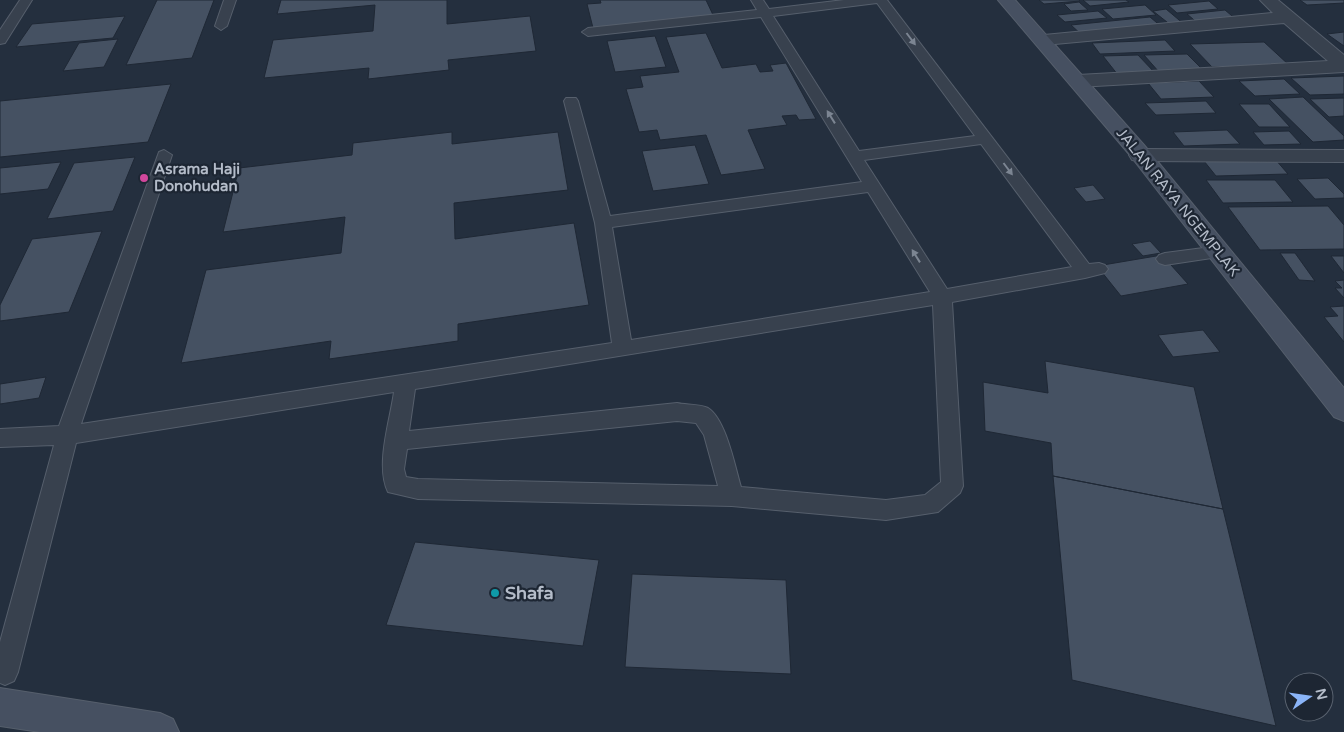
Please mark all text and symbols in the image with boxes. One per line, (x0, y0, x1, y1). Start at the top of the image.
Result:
one-way arrow (905, 32, 916, 45)
one-way arrow (826, 111, 836, 124)
street label: JALAN RAYA NGEMPLAK (1113, 124, 1243, 280)
place label: Asrama Haji Donohudan (154, 160, 240, 195)
one-way arrow (1003, 162, 1013, 176)
marker: Asrama Haji Donohudan (138, 172, 150, 184)
one-way arrow (912, 249, 921, 262)
place label: Shafa (505, 582, 554, 604)
marker: Shafa (489, 587, 501, 599)
north arrow (1284, 672, 1334, 722)
text: N (1312, 687, 1331, 702)

